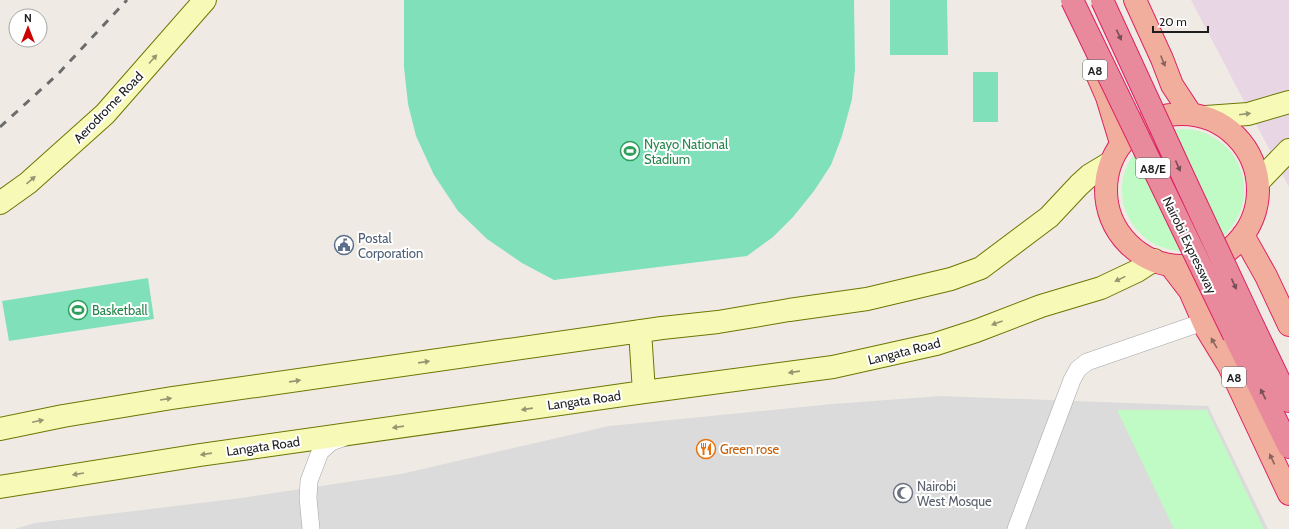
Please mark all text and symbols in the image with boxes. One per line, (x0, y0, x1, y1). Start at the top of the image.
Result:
north arrow (8, 8, 48, 48)
scale bar (1153, 8, 1208, 34)
text: N (24, 11, 32, 25)
text: 20 m (1159, 14, 1187, 29)
one-way arrow (1116, 30, 1122, 41)
one-way arrow (149, 54, 158, 65)
one-way arrow (1160, 55, 1166, 67)
road number: A8 (1083, 60, 1107, 80)
street label: Aerodrome Road (70, 68, 146, 146)
one-way arrow (1239, 111, 1251, 117)
place label: Nyayo National Stadium (644, 136, 728, 167)
sports icon: Nyayo National Stadium (619, 140, 641, 162)
road number: A8/E (1136, 158, 1170, 178)
one-way arrow (1175, 161, 1181, 172)
one-way arrow (26, 176, 37, 185)
street label: Nairobi Expressway (1160, 194, 1221, 296)
place label: Postal Corporation (358, 230, 423, 261)
public building icon: Postal Corporation (333, 234, 355, 256)
one-way arrow (1114, 276, 1125, 282)
one-way arrow (1231, 278, 1237, 290)
sports icon: Basketball (67, 299, 89, 321)
place label: Basketball (92, 302, 148, 318)
one-way arrow (991, 320, 1003, 326)
street label: Langata Road (866, 334, 942, 368)
one-way arrow (1211, 337, 1218, 348)
one-way arrow (418, 359, 430, 365)
road number: A8 (1222, 367, 1246, 387)
one-way arrow (788, 369, 800, 375)
one-way arrow (289, 378, 301, 384)
street label: Langata Road (546, 387, 622, 413)
one-way arrow (1260, 389, 1266, 400)
one-way arrow (160, 396, 172, 402)
one-way arrow (520, 405, 533, 412)
one-way arrow (32, 418, 44, 424)
one-way arrow (392, 424, 404, 430)
street label: Langata Road (225, 433, 301, 459)
restaurant icon: Green rose (695, 438, 717, 460)
place label: Green rose (720, 441, 780, 457)
one-way arrow (200, 451, 212, 457)
one-way arrow (1269, 453, 1275, 464)
one-way arrow (72, 472, 84, 478)
place label: Nairobi West Mosque (917, 478, 992, 509)
mosque icon: Nairobi West Mosque (892, 482, 914, 504)

